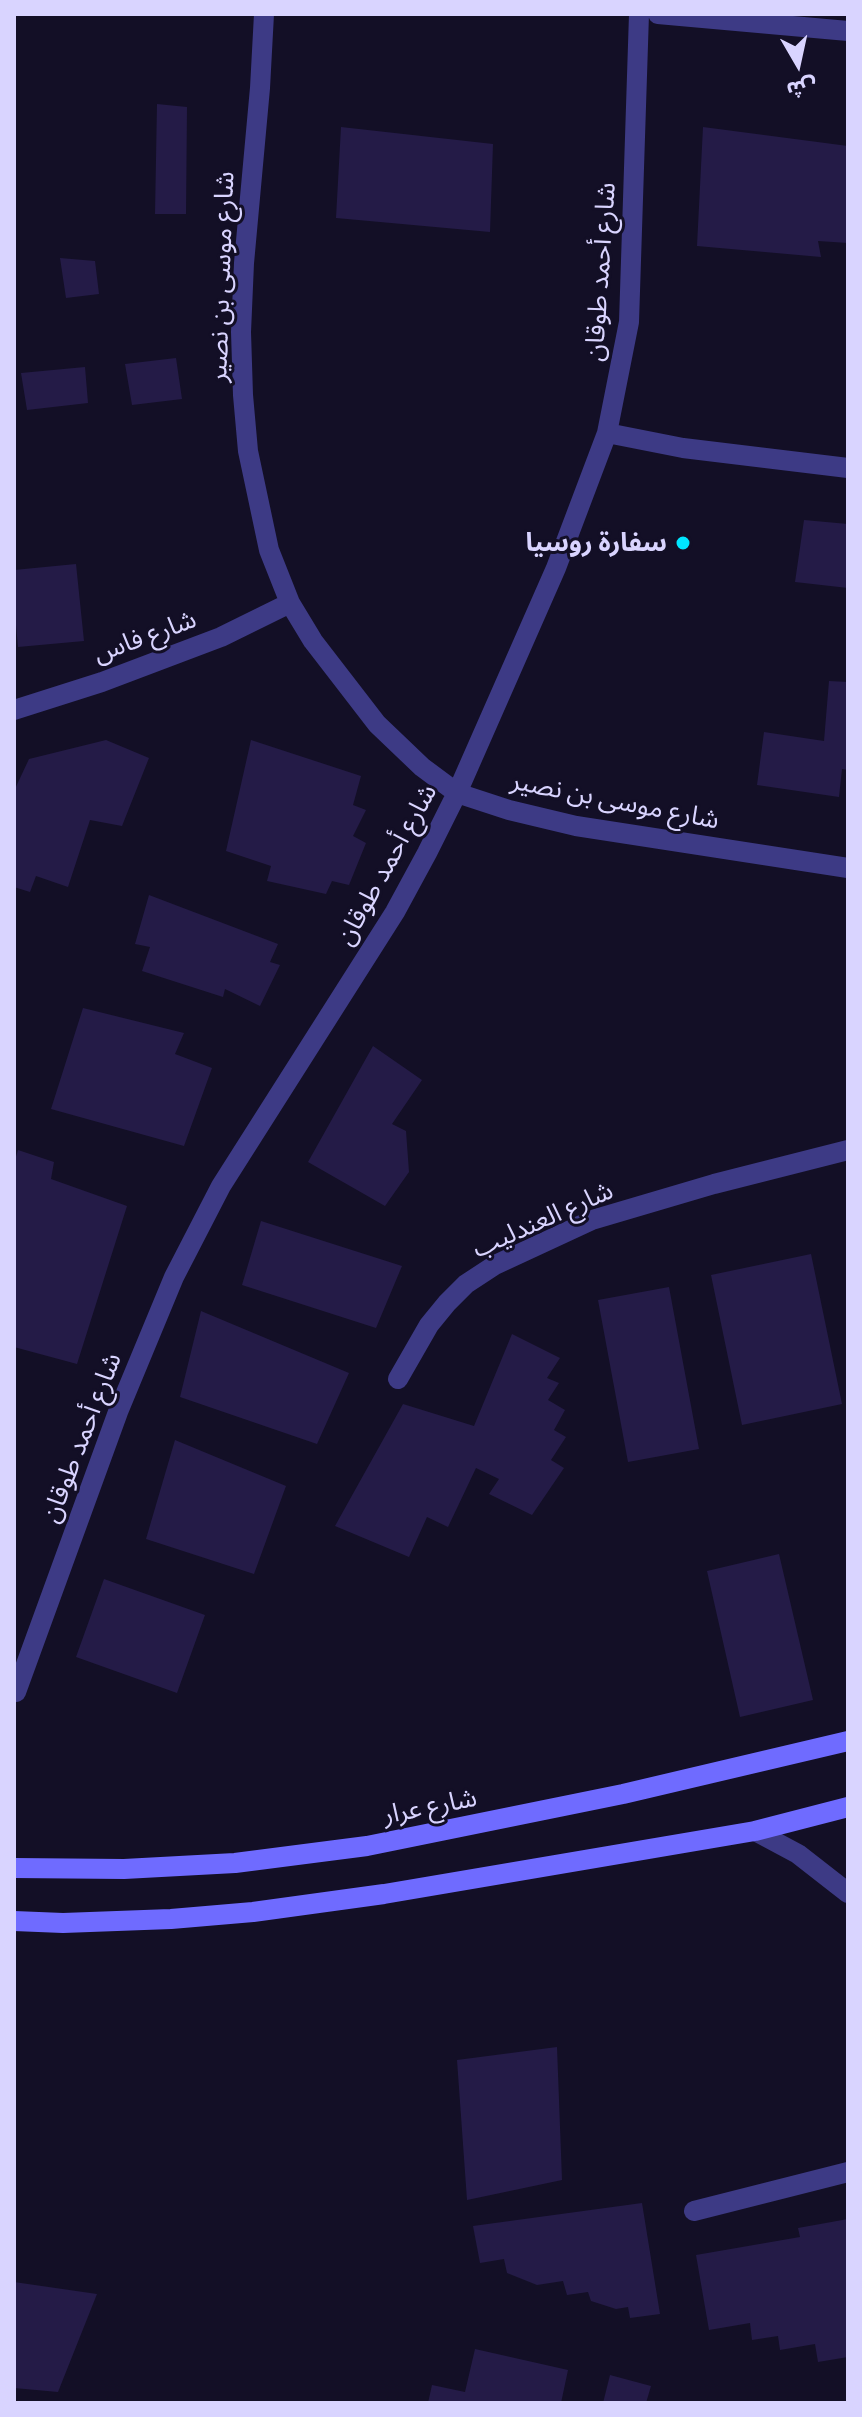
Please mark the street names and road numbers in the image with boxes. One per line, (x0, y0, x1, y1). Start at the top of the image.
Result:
street label: شارع موسى بن نصير (203, 171, 241, 383)
street label: شارع أحمد طوقان (579, 181, 623, 363)
street label: شارع فاس (89, 604, 201, 670)
street label: شارع موسى بن نصير (508, 766, 722, 836)
street label: شارع أحمد طوقان (330, 779, 444, 951)
street label: شارع العندليب (468, 1175, 618, 1265)
street label: شارع أحمد طوقان (35, 1349, 129, 1527)
street label: شارع عرار (380, 1783, 480, 1831)

